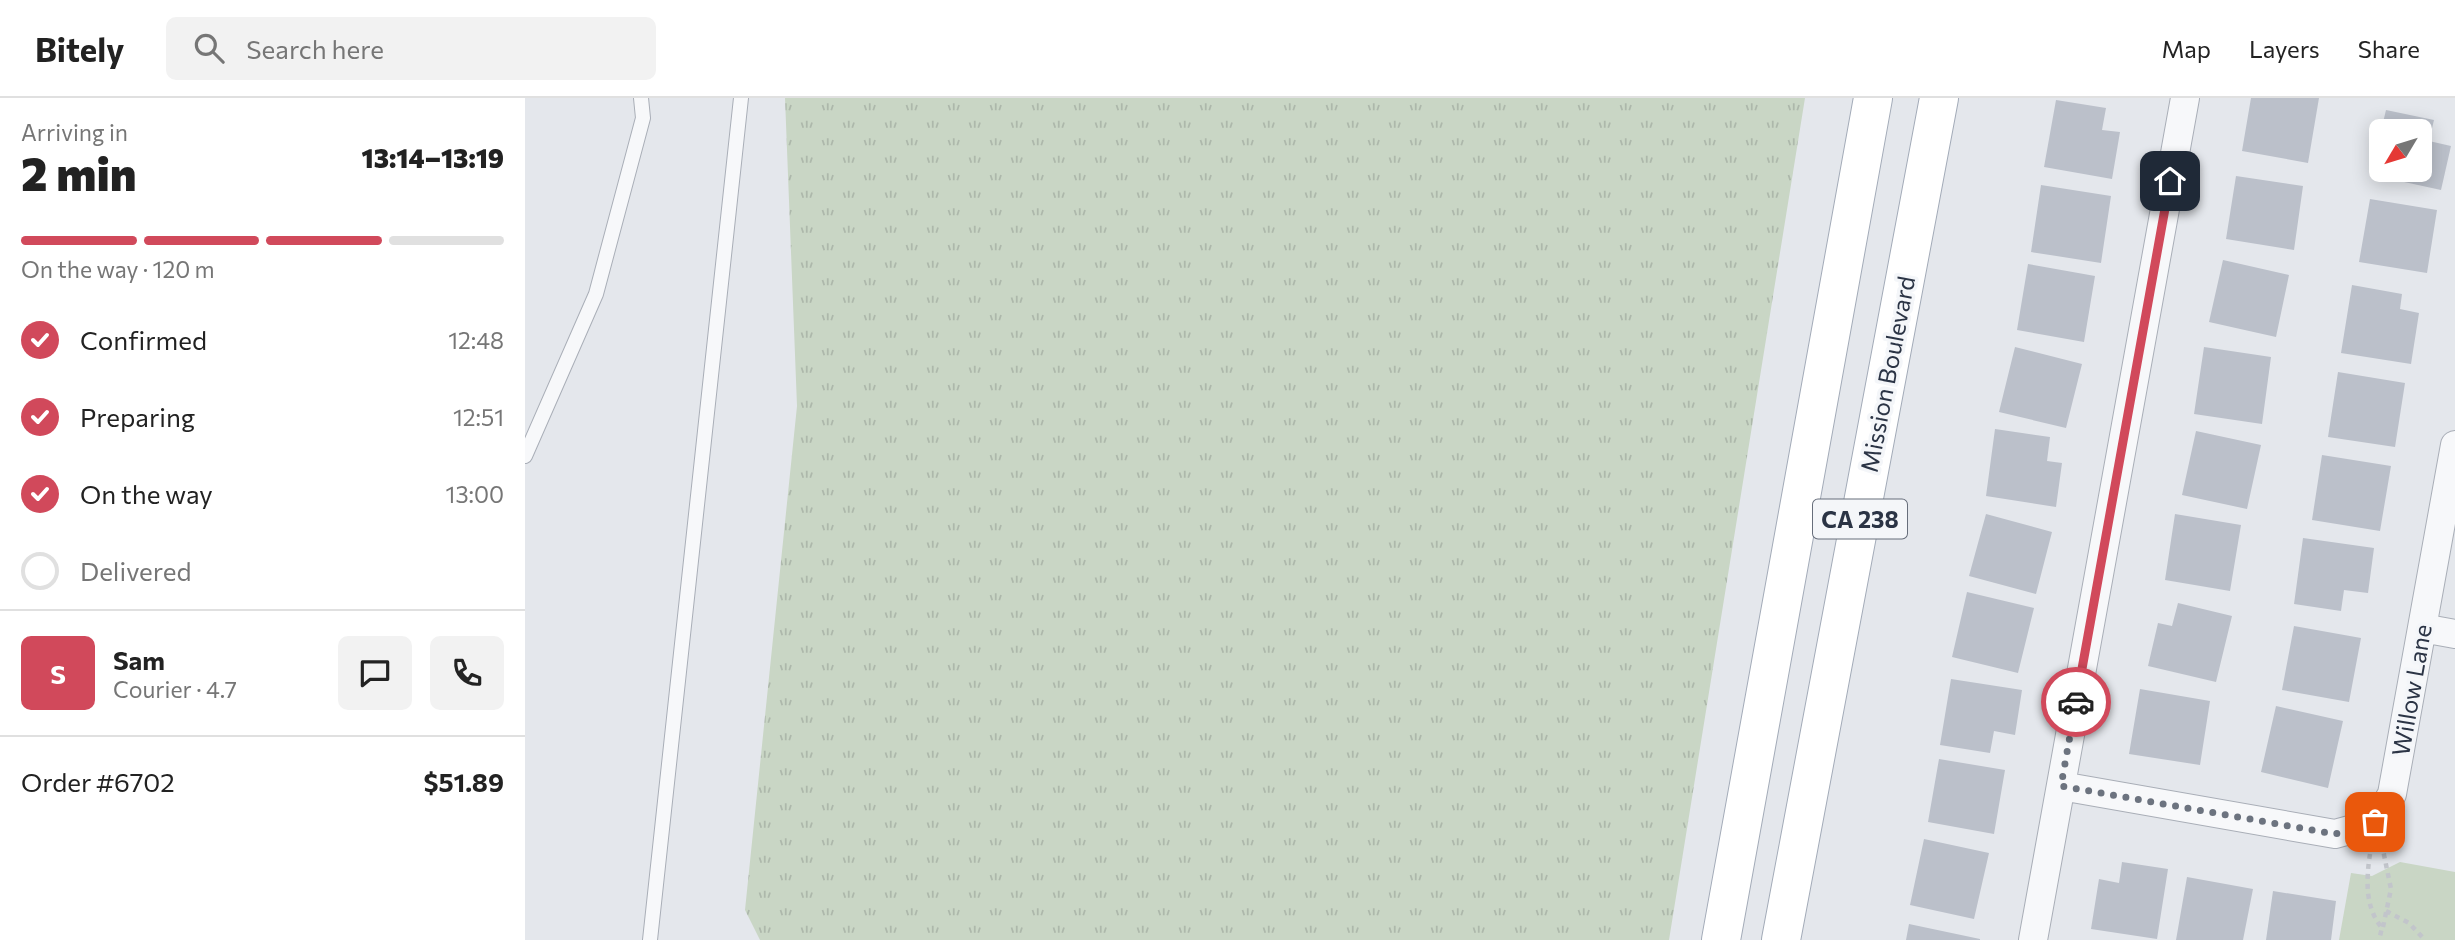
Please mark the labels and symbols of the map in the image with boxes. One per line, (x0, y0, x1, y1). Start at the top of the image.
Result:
north arrow (2369, 119, 2433, 182)
pin (2140, 151, 2200, 211)
street label: Mission Boulevard (1854, 273, 1920, 475)
road number: CA 238 (1813, 500, 1907, 538)
street label: Willow Lane (2385, 622, 2437, 758)
courier (2041, 667, 2111, 737)
pin (2345, 792, 2405, 852)

